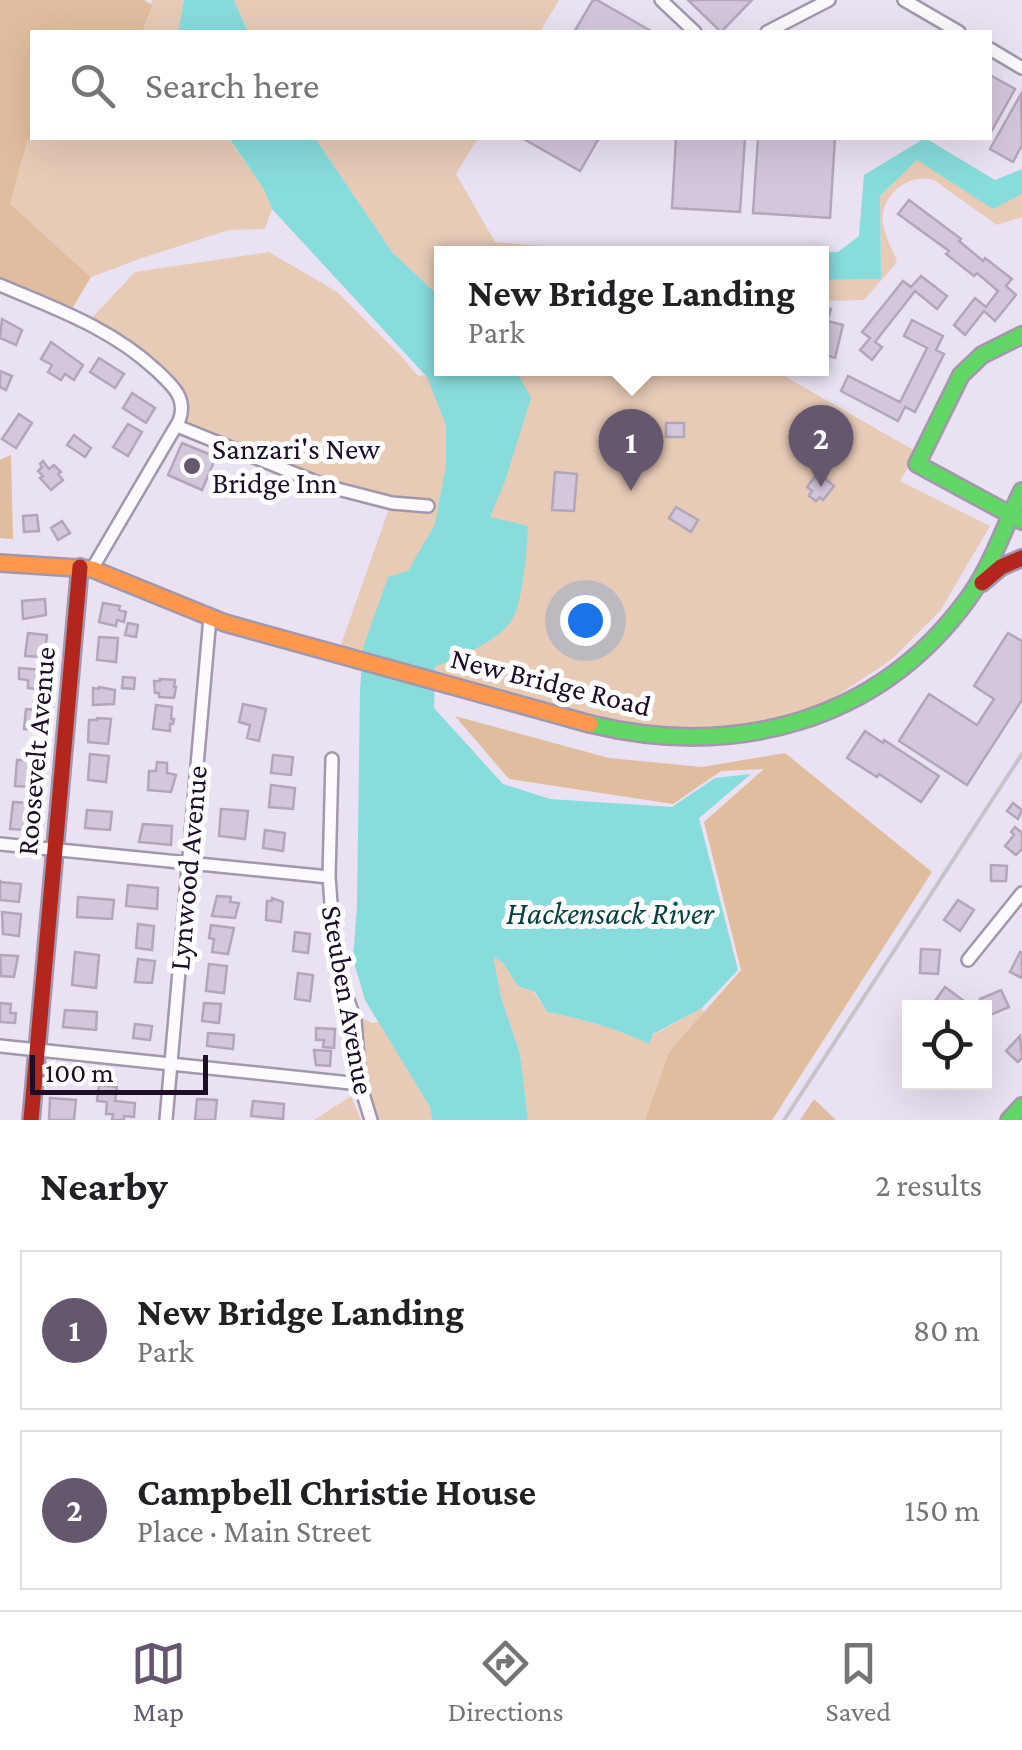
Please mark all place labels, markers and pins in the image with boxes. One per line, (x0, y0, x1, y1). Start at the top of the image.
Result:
pin: 2 (788, 404, 854, 487)
pin: 1 (598, 408, 664, 491)
place label: Sanzari's New Bridge Inn (212, 432, 381, 500)
marker: Sanzari's New Bridge Inn (181, 455, 203, 477)

